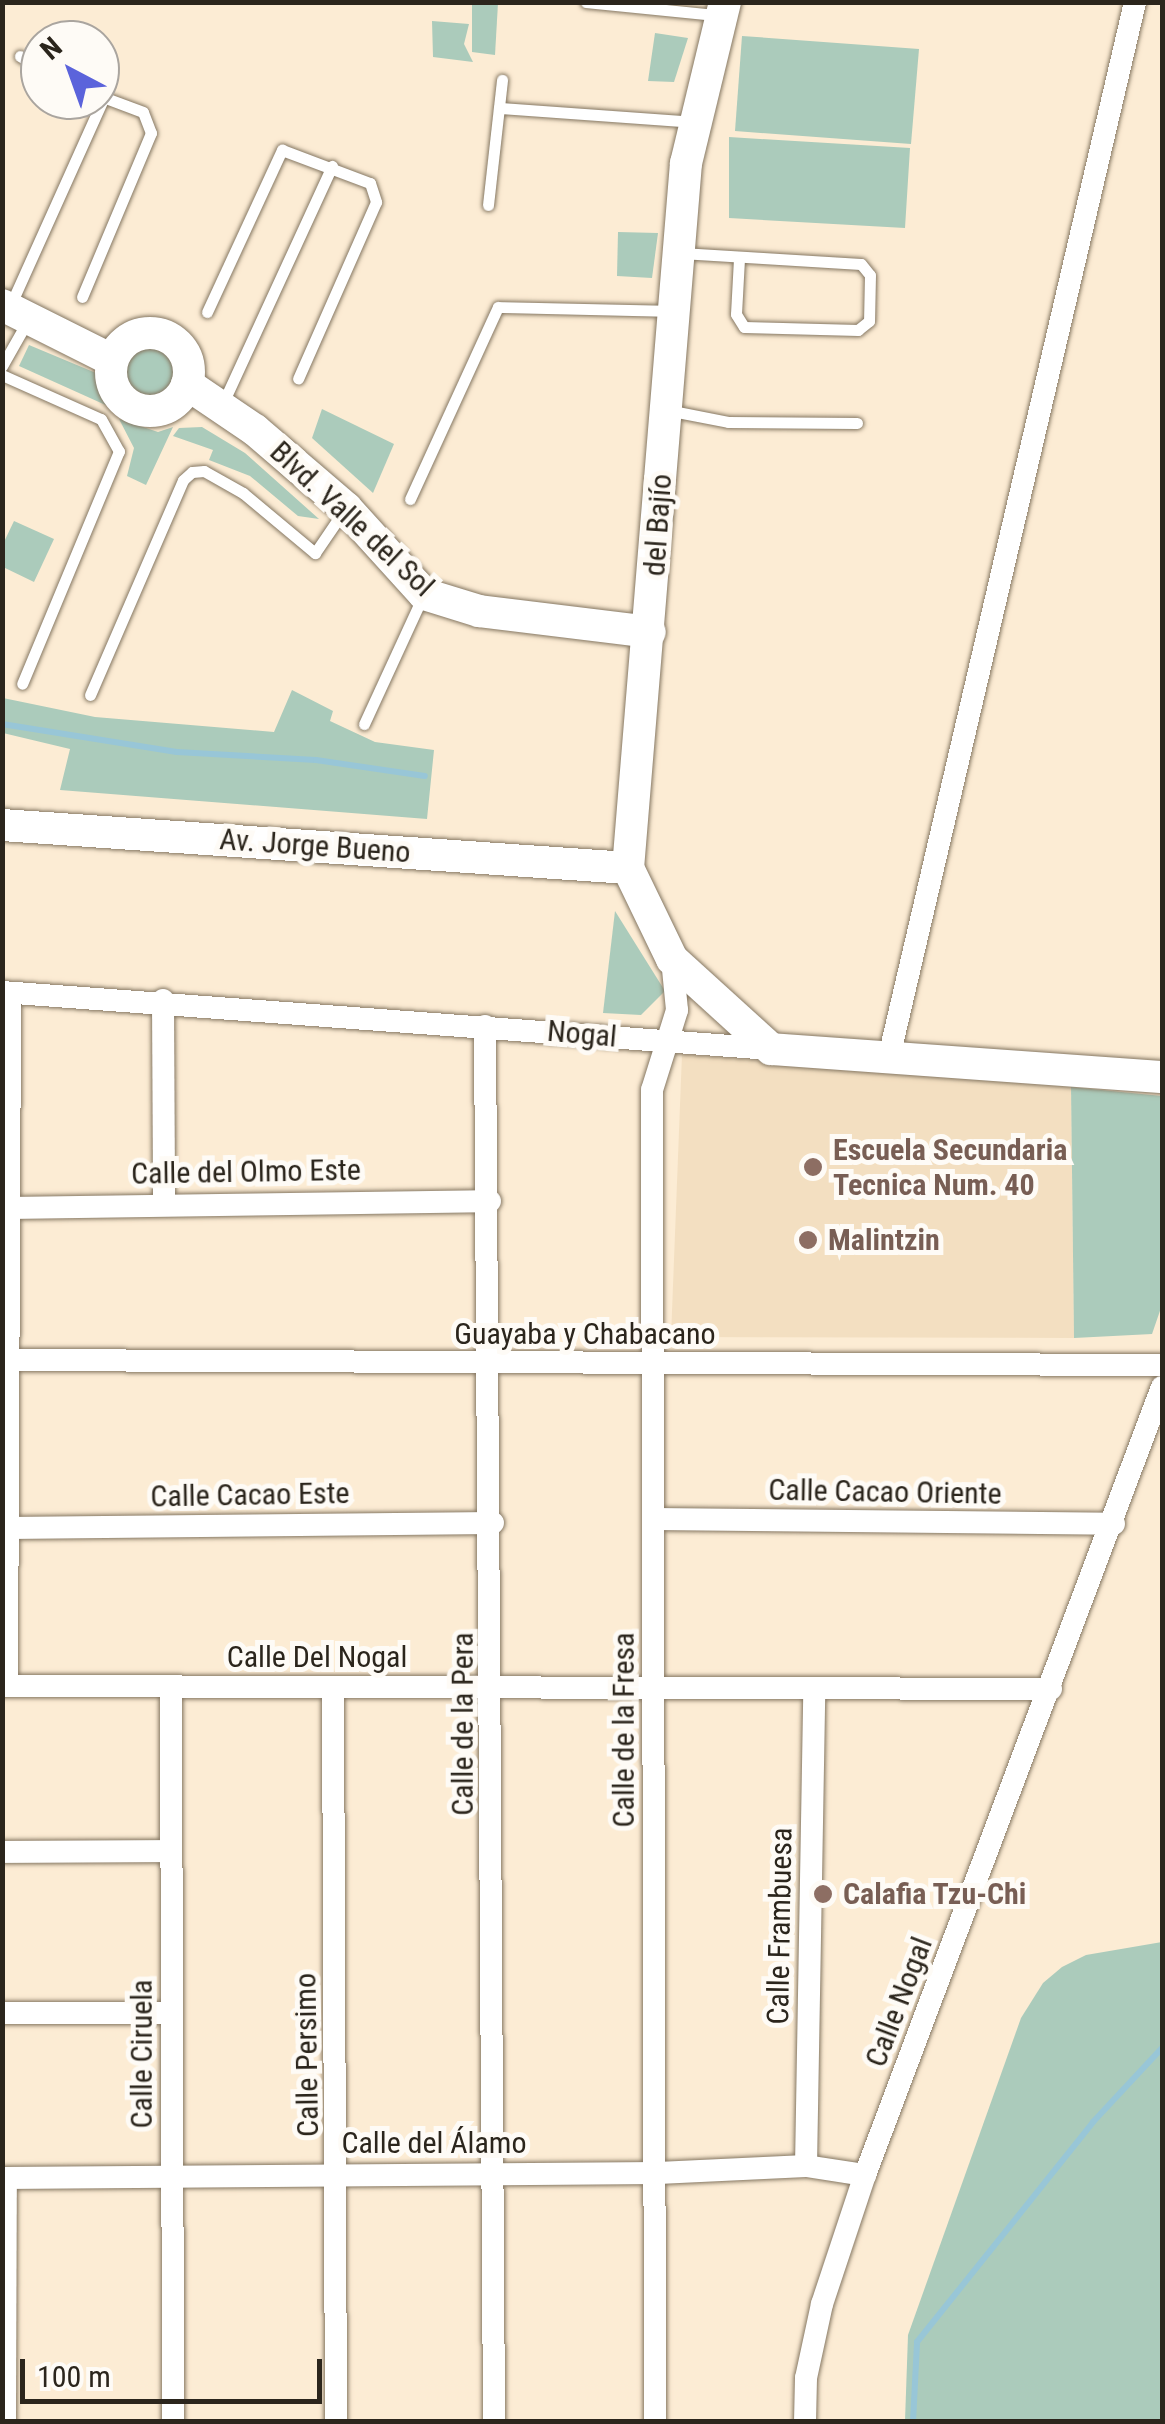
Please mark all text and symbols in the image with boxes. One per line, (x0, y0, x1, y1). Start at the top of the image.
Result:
north arrow (20, 20, 120, 120)
text: N (34, 30, 69, 67)
street label: Blvd. Valle del Sol (263, 434, 441, 604)
street label: del Bajío (636, 473, 680, 577)
street label: Av. Jorge Bueno (218, 821, 412, 871)
street label: Nogal (546, 1013, 618, 1055)
place label: Escuela Secundaria Tecnica Num. 40 (833, 1132, 1067, 1202)
street label: Calle del Olmo Este (131, 1152, 361, 1192)
marker: Escuela Secundaria Tecnica Num. 40 (802, 1156, 824, 1178)
place label: Malintzin (828, 1222, 940, 1258)
marker: Malintzin (797, 1229, 819, 1251)
street label: Guayaba y Chabacano (454, 1316, 716, 1352)
street label: Calle Cacao Oriente (768, 1472, 1002, 1512)
street label: Calle Cacao Este (150, 1475, 350, 1515)
street label: Calle de la Pera (445, 1632, 481, 1816)
street label: Calle de la Fresa (606, 1632, 642, 1828)
street label: Calle Del Nogal (227, 1639, 407, 1675)
street label: Calle Frambuesa (760, 1827, 800, 2025)
place label: Calafia Tzu-Chi (843, 1876, 1027, 1912)
marker: Calafia Tzu-Chi (812, 1883, 834, 1905)
street label: Calle Nogal (858, 1932, 940, 2072)
street label: Calle Persimo (288, 1973, 326, 2137)
street label: Calle Ciruela (124, 1980, 160, 2128)
street label: Calle del Álamo (341, 2125, 527, 2161)
scale bar (25, 2339, 328, 2401)
text: 100 m (37, 2359, 111, 2394)

